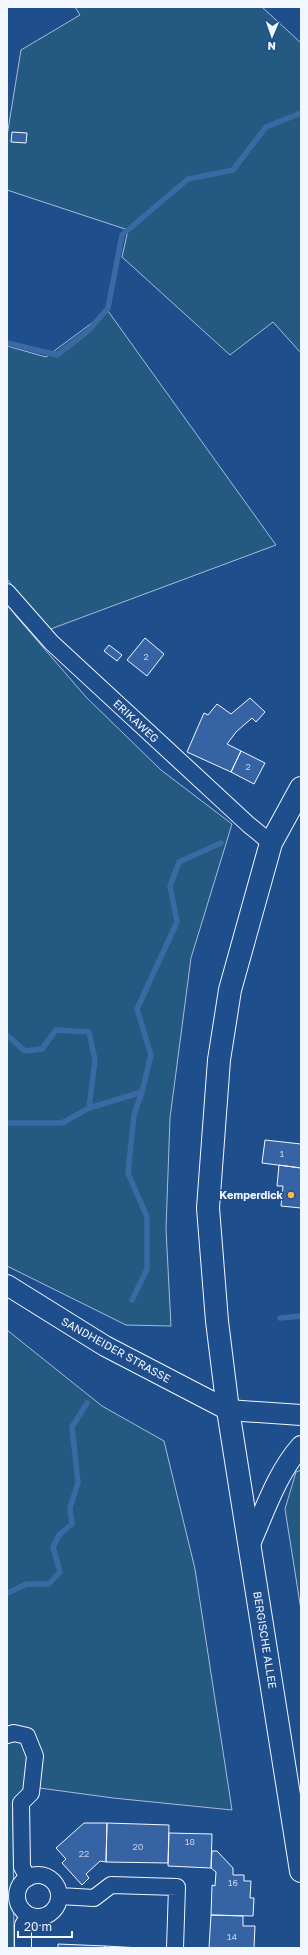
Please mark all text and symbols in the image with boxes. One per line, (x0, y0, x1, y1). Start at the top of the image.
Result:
north arrow (252, 16, 292, 56)
text: N (267, 40, 276, 53)
house number: 2 (143, 651, 149, 662)
street label: ERIKAWEG (111, 696, 162, 745)
house number: 2 (245, 761, 251, 772)
house number: 1 (280, 1148, 285, 1159)
place label: Kemperdick (219, 1188, 284, 1201)
marker: Kemperdick (286, 1190, 296, 1200)
street label: SANDHEIDER STRASSE (59, 1314, 173, 1385)
street label: BERGISCHE ALLEE (251, 1590, 280, 1690)
house number: 18 (185, 1836, 195, 1847)
house number: 20 (133, 1841, 144, 1852)
house number: 22 (79, 1848, 89, 1859)
house number: 16 (228, 1877, 238, 1888)
scale bar (18, 1913, 72, 1939)
text: 20 m (24, 1919, 52, 1934)
house number: 14 (227, 1931, 237, 1942)

